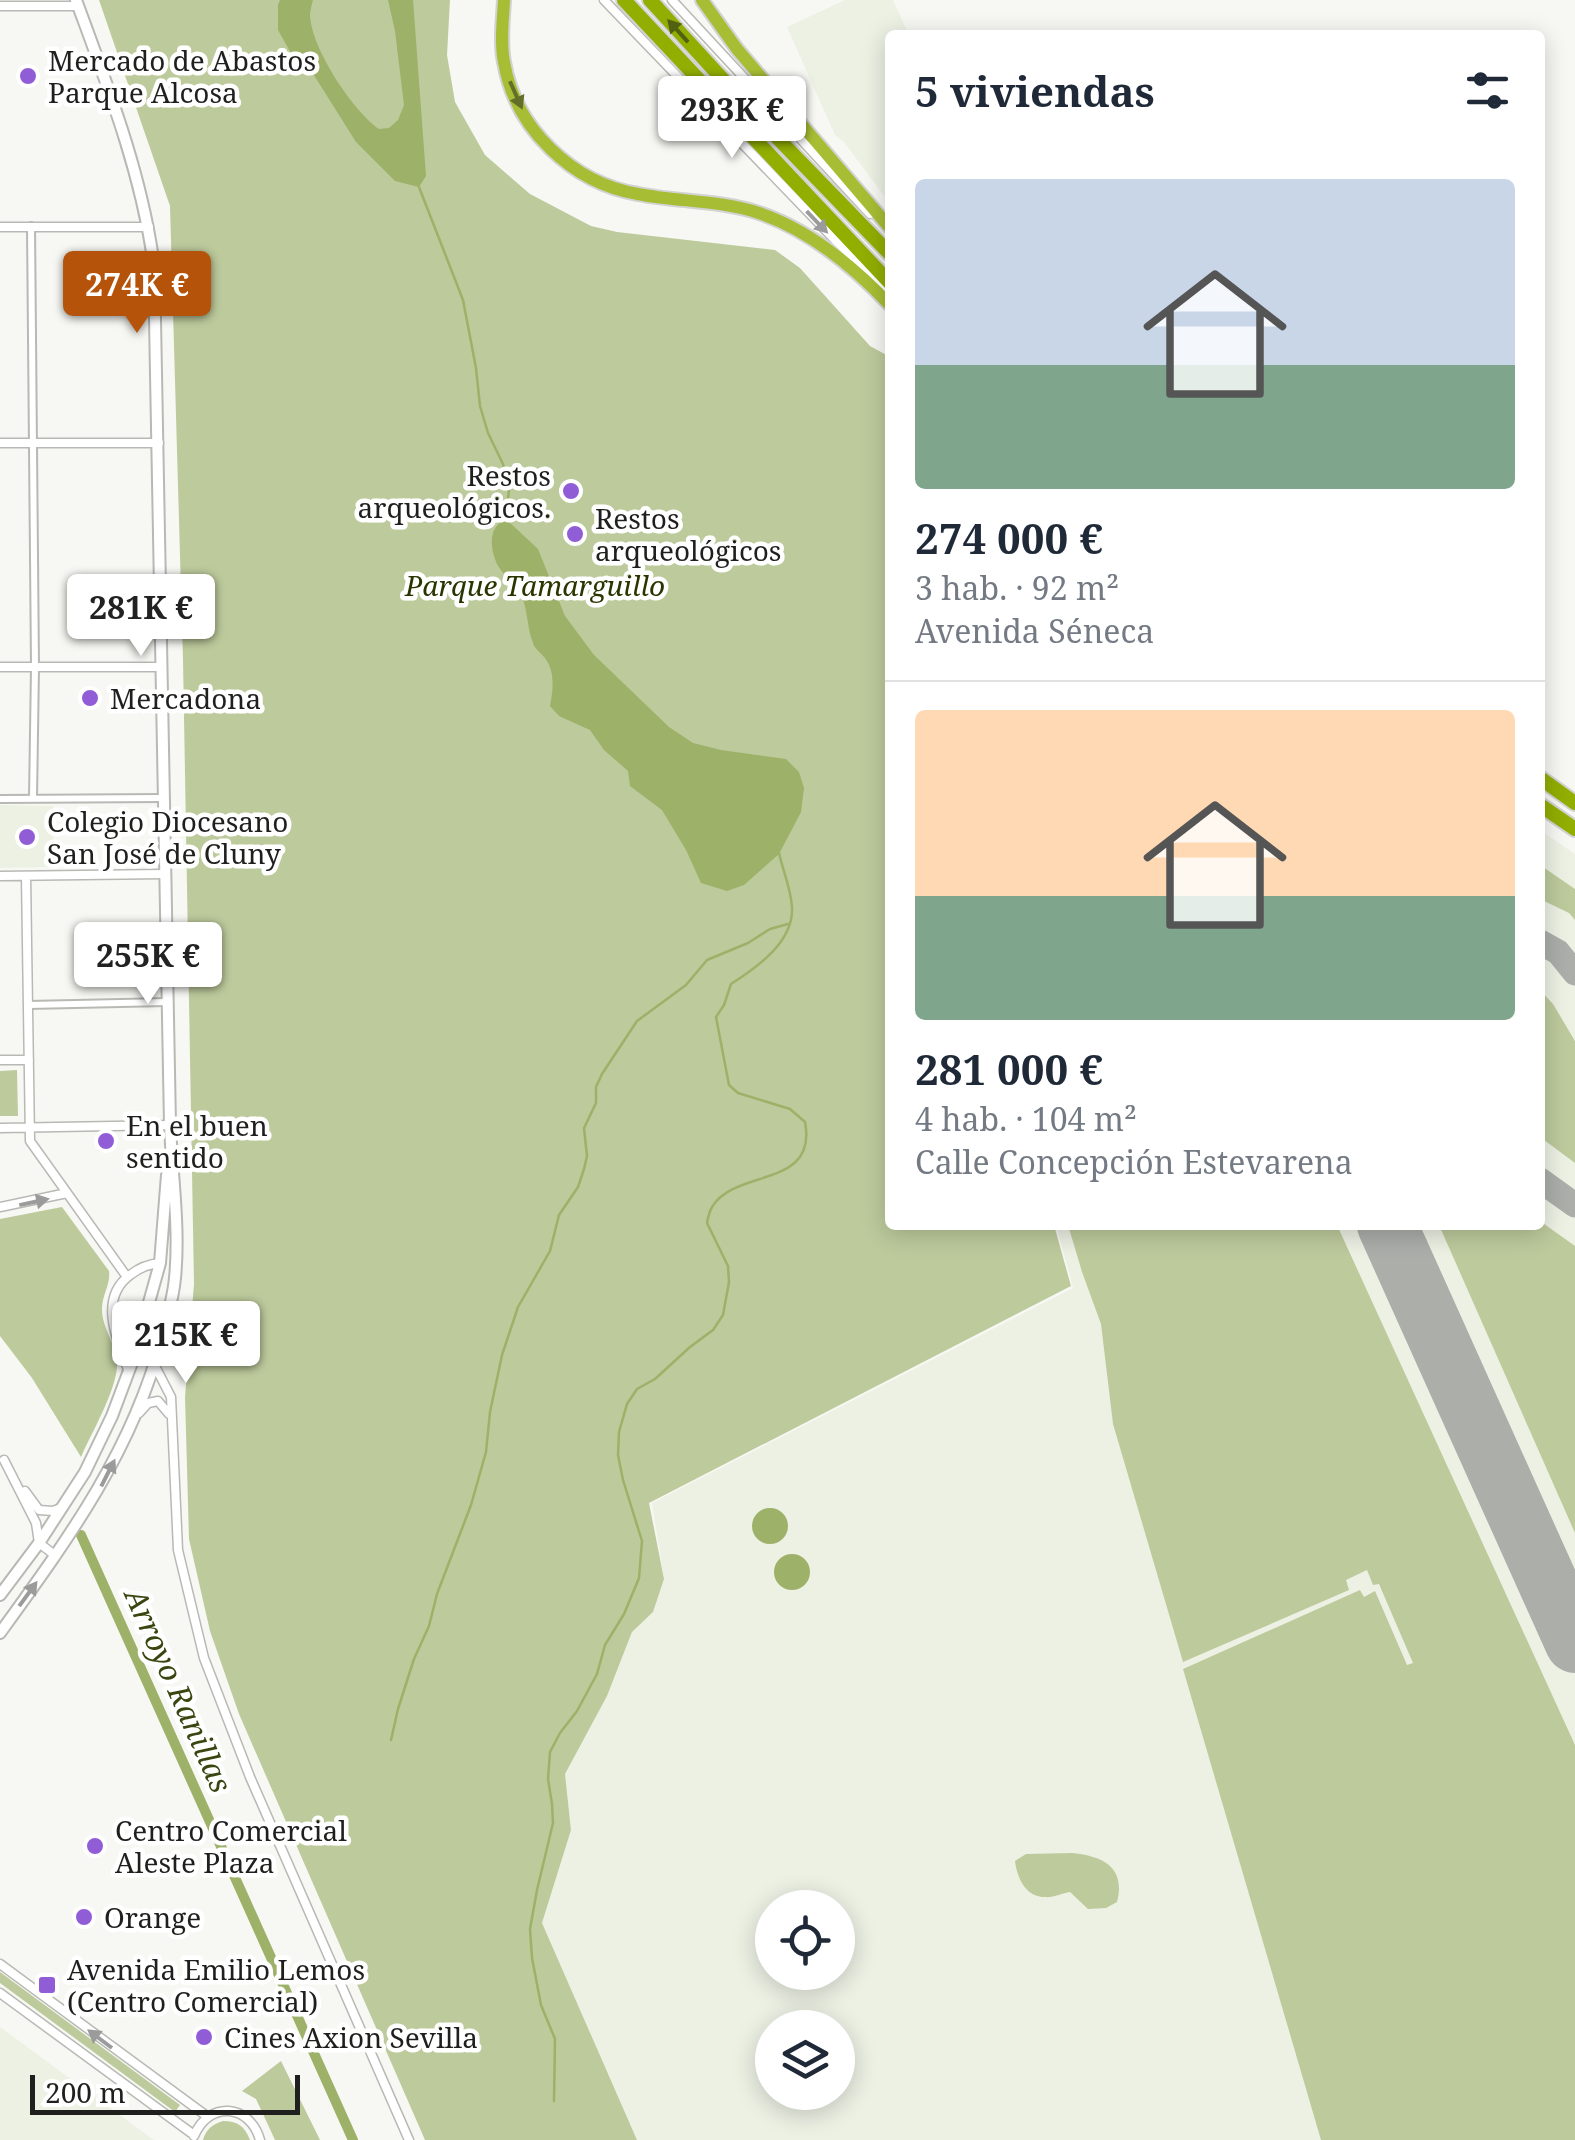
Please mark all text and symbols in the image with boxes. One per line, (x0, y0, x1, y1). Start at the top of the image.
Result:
one-way arrow (668, 19, 690, 44)
place label: Mercado de Abastos Parque Alcosa (48, 41, 316, 111)
text: 5 viviendas (915, 62, 1155, 119)
icon: filters (1460, 63, 1515, 118)
marker: Mercado de Abastos Parque Alcosa (17, 65, 39, 87)
pin: 293K € (651, 76, 813, 161)
one-way arrow (508, 80, 524, 110)
text: 293K € (680, 87, 784, 130)
one-way arrow (805, 209, 828, 233)
icon: home (1125, 244, 1305, 424)
pin: 274K € (56, 251, 218, 336)
text: 274K € (85, 262, 189, 305)
place label: Restos arqueológicos. (358, 456, 551, 526)
marker: Restos arqueológicos. (560, 480, 582, 502)
place label: Restos arqueológicos (595, 499, 781, 569)
text: 274 000 € (915, 509, 1103, 566)
marker: Restos arqueológicos (564, 523, 586, 545)
park label: Parque Tamarguillo (404, 566, 665, 604)
text: 3 hab. · 92 m² (915, 566, 1119, 609)
pin: 281K € (60, 574, 222, 659)
text: 281K € (89, 585, 193, 628)
text: Avenida Séneca (915, 609, 1154, 652)
place label: Mercadona (110, 679, 261, 717)
marker: Mercadona (79, 687, 101, 709)
icon: home (1125, 775, 1305, 955)
place label: Colegio Diocesano San José de Cluny (47, 802, 288, 872)
marker: Colegio Diocesano San José de Cluny (16, 826, 38, 848)
pin: 255K € (67, 922, 229, 1007)
text: 255K € (96, 933, 200, 976)
text: 281 000 € (915, 1040, 1103, 1097)
text: 4 hab. · 104 m² (915, 1097, 1137, 1140)
place label: En el buen sentido (126, 1106, 268, 1176)
marker: En el buen sentido (95, 1130, 117, 1152)
text: Calle Concepción Estevarena (915, 1140, 1353, 1183)
one-way arrow (19, 1193, 50, 1209)
pin: 215K € (105, 1301, 267, 1386)
text: 215K € (134, 1312, 238, 1355)
one-way arrow (99, 1459, 116, 1488)
water label: Arroyo Ranillas (115, 1579, 243, 1799)
one-way arrow (18, 1581, 37, 1607)
place label: Centro Comercial Aleste Plaza (115, 1811, 347, 1881)
marker: Centro Comercial Aleste Plaza (84, 1835, 106, 1857)
map controls (755, 1890, 855, 2110)
button: locate (755, 1890, 855, 1990)
place label: Orange (104, 1898, 201, 1936)
marker: Orange (73, 1906, 95, 1928)
place label: Avenida Emilio Lemos (Centro Comercial) (67, 1950, 365, 2020)
marker: Avenida Emilio Lemos (Centro Comercial) (36, 1974, 58, 1996)
button: layers (755, 2010, 855, 2110)
place label: Cines Axion Sevilla (224, 2018, 478, 2056)
marker: Cines Axion Sevilla (193, 2026, 215, 2048)
one-way arrow (87, 2029, 114, 2049)
scale bar (30, 2070, 300, 2114)
text: 200 m (45, 2073, 126, 2111)

